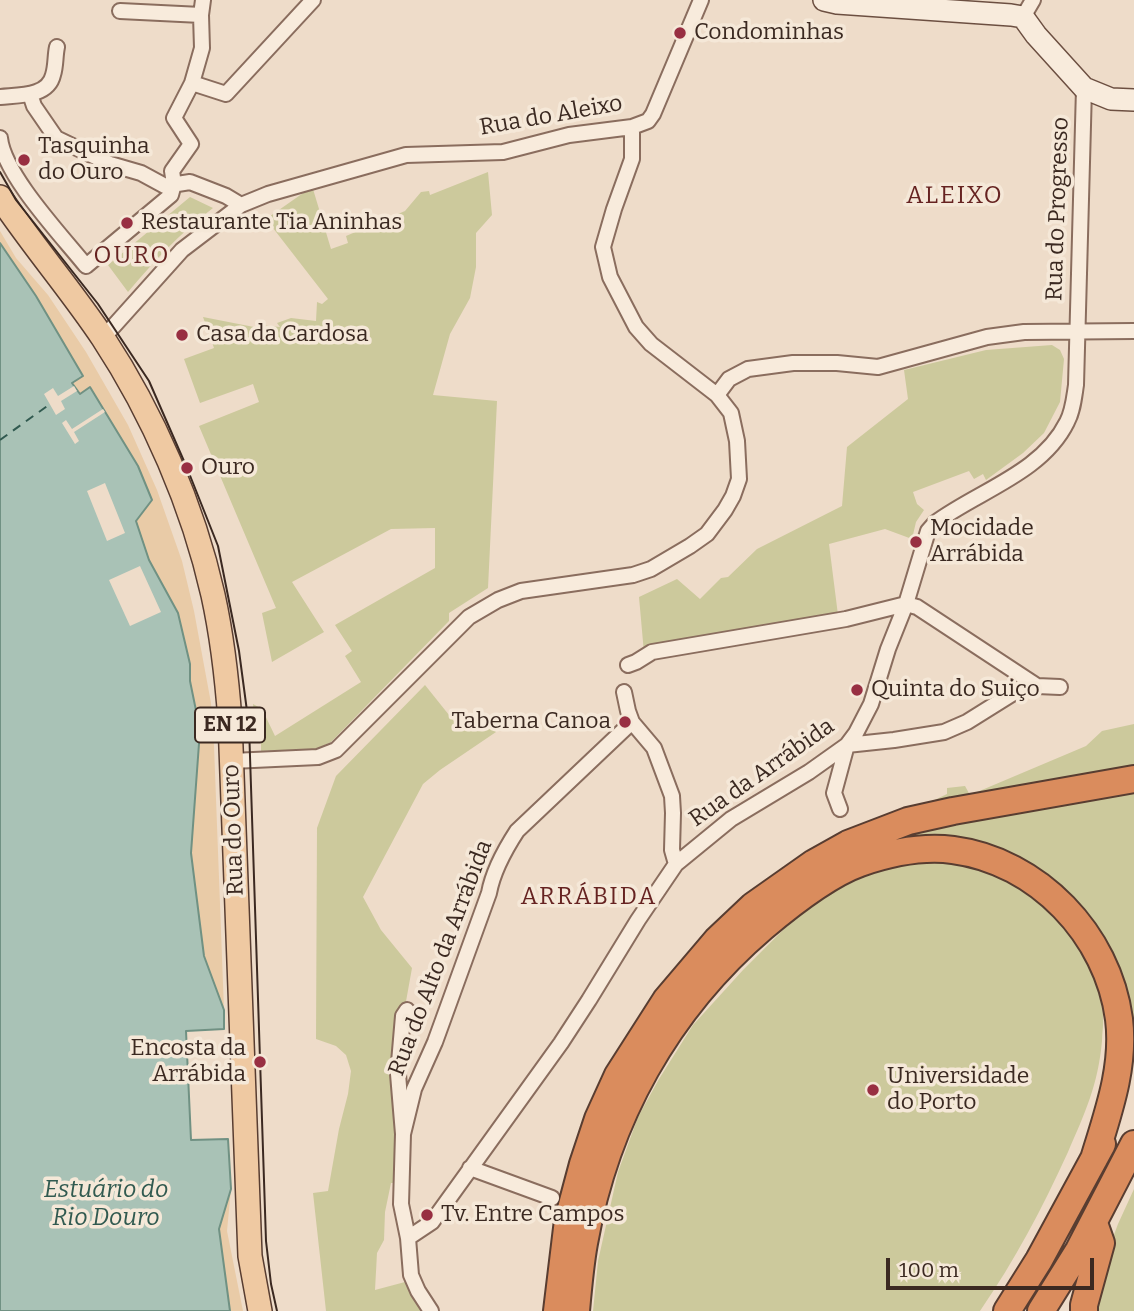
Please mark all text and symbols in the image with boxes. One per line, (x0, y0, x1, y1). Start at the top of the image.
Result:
place label: Condominhas (694, 19, 844, 47)
marker: Condominhas (672, 25, 688, 41)
street label: Rua do Aleixo (477, 90, 625, 142)
street label: Rua do Progresso (1041, 117, 1075, 301)
place label: Tasquinha do Ouro (38, 133, 150, 187)
marker: Tasquinha do Ouro (16, 152, 32, 168)
district label: ALEIXO (907, 182, 1003, 210)
place label: Restaurante Tia Aninhas (141, 209, 402, 237)
marker: Restaurante Tia Aninhas (119, 215, 135, 231)
district label: OURO (94, 242, 170, 270)
place label: Casa da Cardosa (196, 321, 369, 349)
marker: Casa da Cardosa (174, 327, 190, 343)
place label: Ouro (201, 454, 255, 482)
marker: Ouro (179, 460, 195, 476)
place label: Mocidade Arrábida (930, 515, 1034, 569)
marker: Mocidade Arrábida (908, 534, 924, 550)
place label: Quinta do Suiço (871, 676, 1040, 704)
marker: Quinta do Suiço (849, 682, 865, 698)
road number: EN 12 (195, 708, 265, 742)
place label: Taberna Canoa (451, 708, 611, 736)
street label: Rua da Arrábida (684, 713, 840, 833)
marker: Taberna Canoa (617, 714, 633, 730)
street label: Rua do Ouro (218, 764, 250, 896)
street label: Rua do Alto da Arrábida (383, 836, 499, 1080)
district label: ARRÁBIDA (522, 883, 656, 911)
place label: Encosta da Arrábida (131, 1035, 246, 1089)
marker: Encosta da Arrábida (252, 1054, 268, 1070)
place label: Universidade do Porto (887, 1063, 1029, 1117)
marker: Universidade do Porto (865, 1082, 881, 1098)
water label: Estuário do Rio Douro (44, 1176, 168, 1232)
place label: Tv. Entre Campos (441, 1201, 625, 1229)
marker: Tv. Entre Campos (419, 1207, 435, 1223)
scale bar (889, 1244, 1097, 1288)
text: 100 m (899, 1257, 959, 1283)

